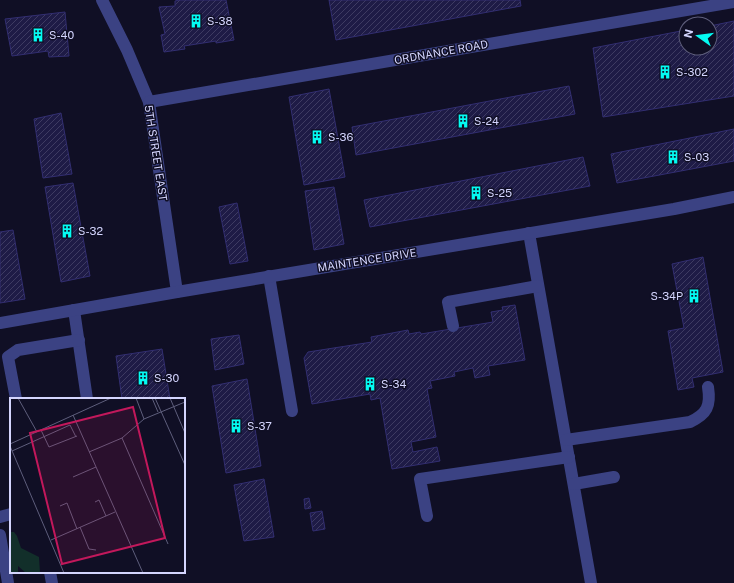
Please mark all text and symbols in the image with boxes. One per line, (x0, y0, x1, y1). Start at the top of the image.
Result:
building icon: S-38 (188, 13, 204, 29)
place label: S-38 (207, 15, 233, 27)
north arrow (678, 16, 718, 56)
building icon: S-40 (30, 27, 46, 43)
text: N (681, 28, 695, 39)
place label: S-40 (49, 29, 74, 41)
street label: ORDNANCE ROAD (393, 38, 489, 66)
building icon: S-302 (657, 64, 673, 80)
place label: S-302 (676, 66, 708, 78)
street label: 5TH STREET EAST (142, 104, 170, 202)
building icon: S-24 (455, 113, 471, 129)
place label: S-24 (474, 115, 499, 127)
building icon: S-36 (309, 129, 325, 145)
place label: S-36 (328, 131, 353, 143)
building icon: S-03 (665, 149, 681, 165)
place label: S-03 (684, 151, 709, 163)
building icon: S-25 (468, 185, 484, 201)
place label: S-25 (487, 187, 512, 199)
building icon: S-32 (59, 223, 75, 239)
place label: S-32 (78, 225, 103, 237)
street label: MAINTENCE DRIVE (317, 246, 418, 274)
building icon: S-34P (686, 288, 702, 304)
place label: S-34P (651, 290, 683, 302)
building icon: S-30 (135, 370, 151, 386)
place label: S-30 (154, 372, 179, 384)
building icon: S-34 (362, 376, 378, 392)
place label: S-34 (381, 378, 406, 390)
inset map (10, 398, 185, 573)
building icon: S-37 (228, 418, 244, 434)
place label: S-37 (247, 420, 272, 432)

